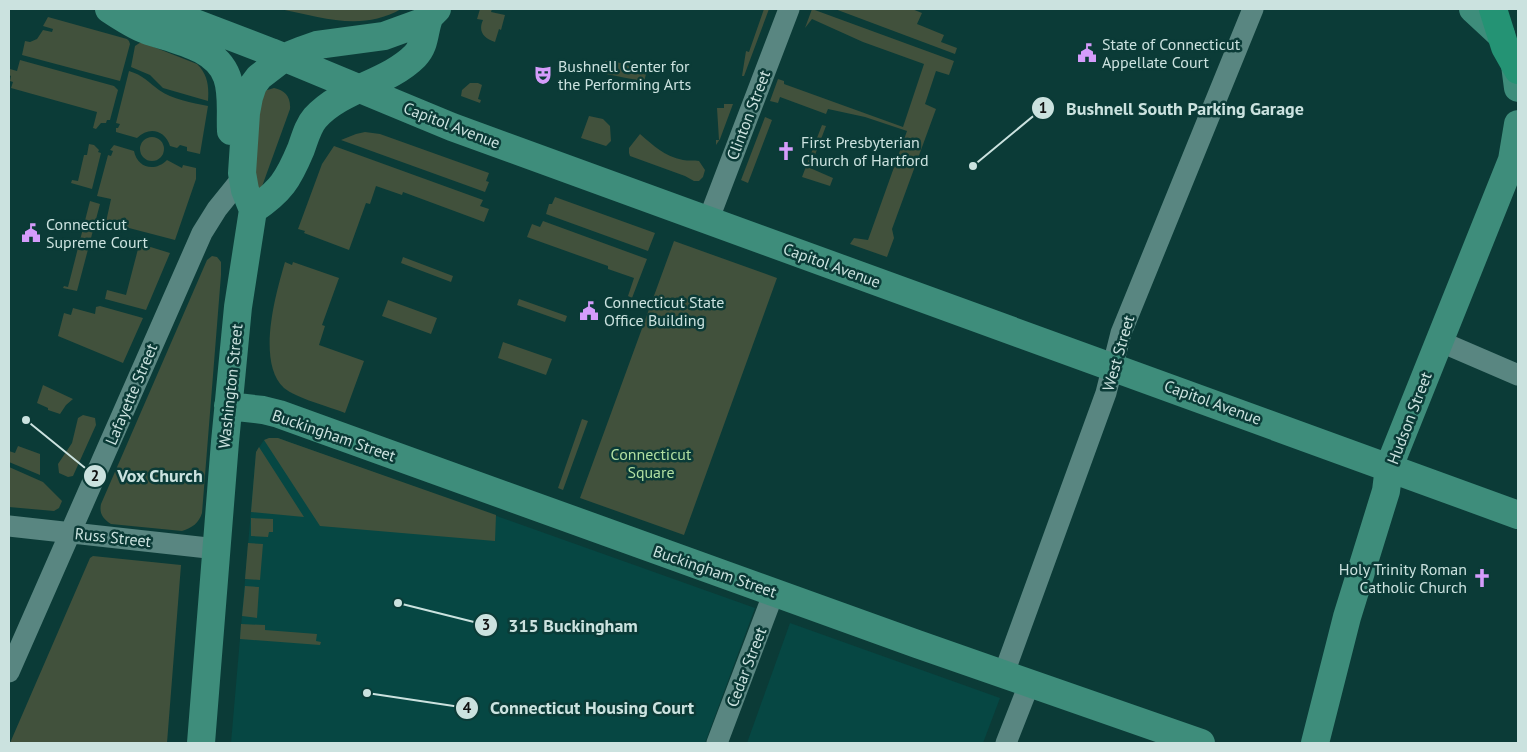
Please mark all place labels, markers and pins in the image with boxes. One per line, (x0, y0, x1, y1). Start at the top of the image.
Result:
place label: State of Connecticut Appellate Court (1102, 34, 1241, 72)
public building icon: State of Connecticut Appellate Court (1076, 42, 1098, 64)
place label: Bushnell Center for the Performing Arts (558, 56, 692, 94)
theatre icon: Bushnell Center for the Performing Arts (532, 64, 554, 86)
callout: Bushnell South Parking Garage (1031, 92, 1314, 125)
place label: First Presbyterian Church of Hartford (801, 132, 929, 170)
church icon: First Presbyterian Church of Hartford (775, 140, 797, 162)
place label: Connecticut Supreme Court (46, 214, 148, 252)
public building icon: Connecticut Supreme Court (20, 222, 42, 244)
place label: Connecticut State Office Building (604, 292, 724, 330)
public building icon: Connecticut State Office Building (578, 300, 600, 322)
callout: Vox Church (82, 459, 213, 492)
place label: Holy Trinity Roman Catholic Church (1339, 559, 1467, 597)
church icon: Holy Trinity Roman Catholic Church (1471, 567, 1493, 589)
callout: 315 Buckingham (474, 609, 648, 642)
callout: Connecticut Housing Court (454, 691, 704, 724)

